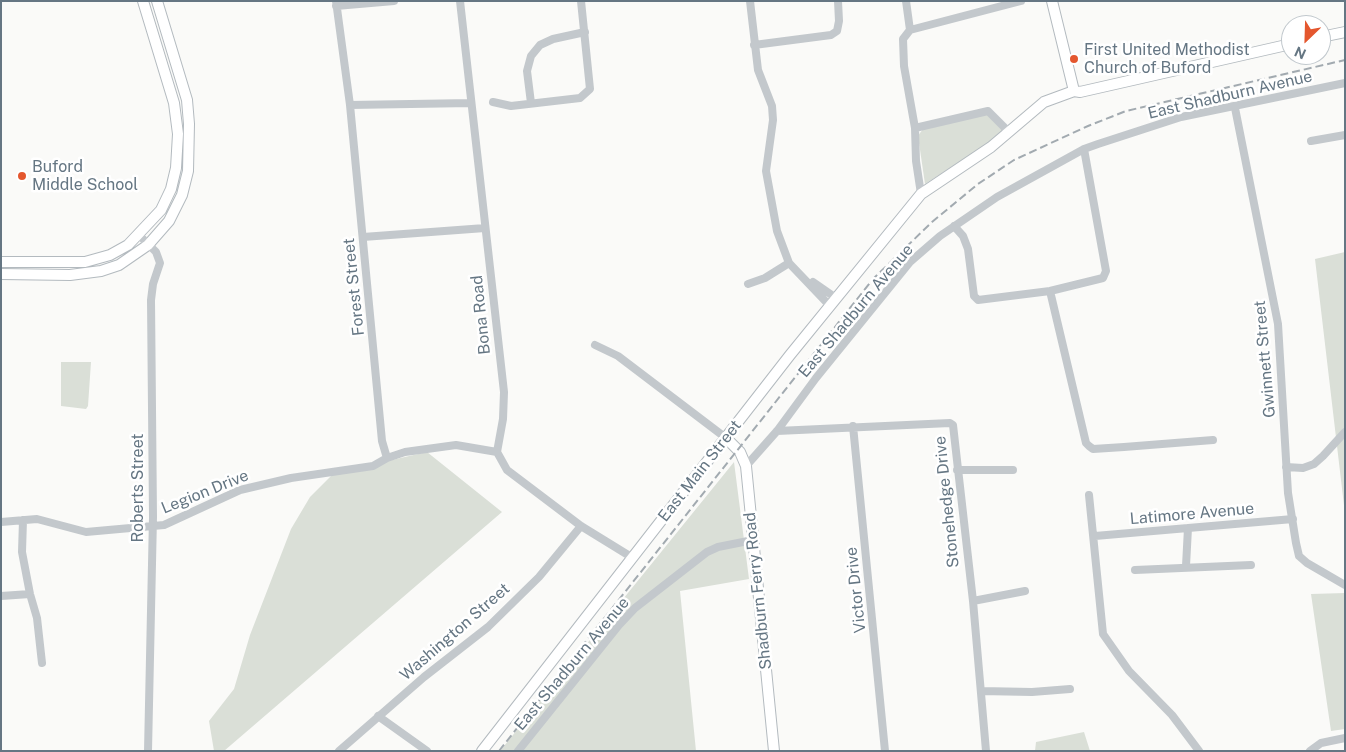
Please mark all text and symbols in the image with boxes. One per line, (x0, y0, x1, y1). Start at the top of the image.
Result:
north arrow (1281, 15, 1331, 65)
place label: First United Methodist Church of Buford (1084, 40, 1250, 78)
text: N (1292, 43, 1309, 62)
marker: First United Methodist Church of Buford (1068, 53, 1080, 65)
street label: East Shadburn Avenue (1146, 67, 1314, 123)
place label: Buford Middle School (32, 157, 138, 195)
marker: Buford Middle School (16, 170, 28, 182)
street label: Forest Street (339, 237, 369, 337)
street label: East Shadburn Avenue (795, 240, 917, 382)
street label: Bona Road (467, 274, 495, 356)
street label: Gwinnett Street (1250, 300, 1280, 418)
street label: East Main Street (654, 416, 746, 526)
street label: Roberts Street (128, 433, 148, 543)
street label: Stonehedge Drive (931, 435, 963, 569)
street label: Legion Drive (159, 466, 251, 518)
street label: Latimore Avenue (1129, 499, 1255, 529)
street label: Shadburn Ferry Road (740, 511, 776, 671)
street label: Victor Drive (842, 546, 870, 634)
street label: Washington Street (396, 579, 514, 685)
street label: East Shadburn Avenue (511, 593, 633, 735)

